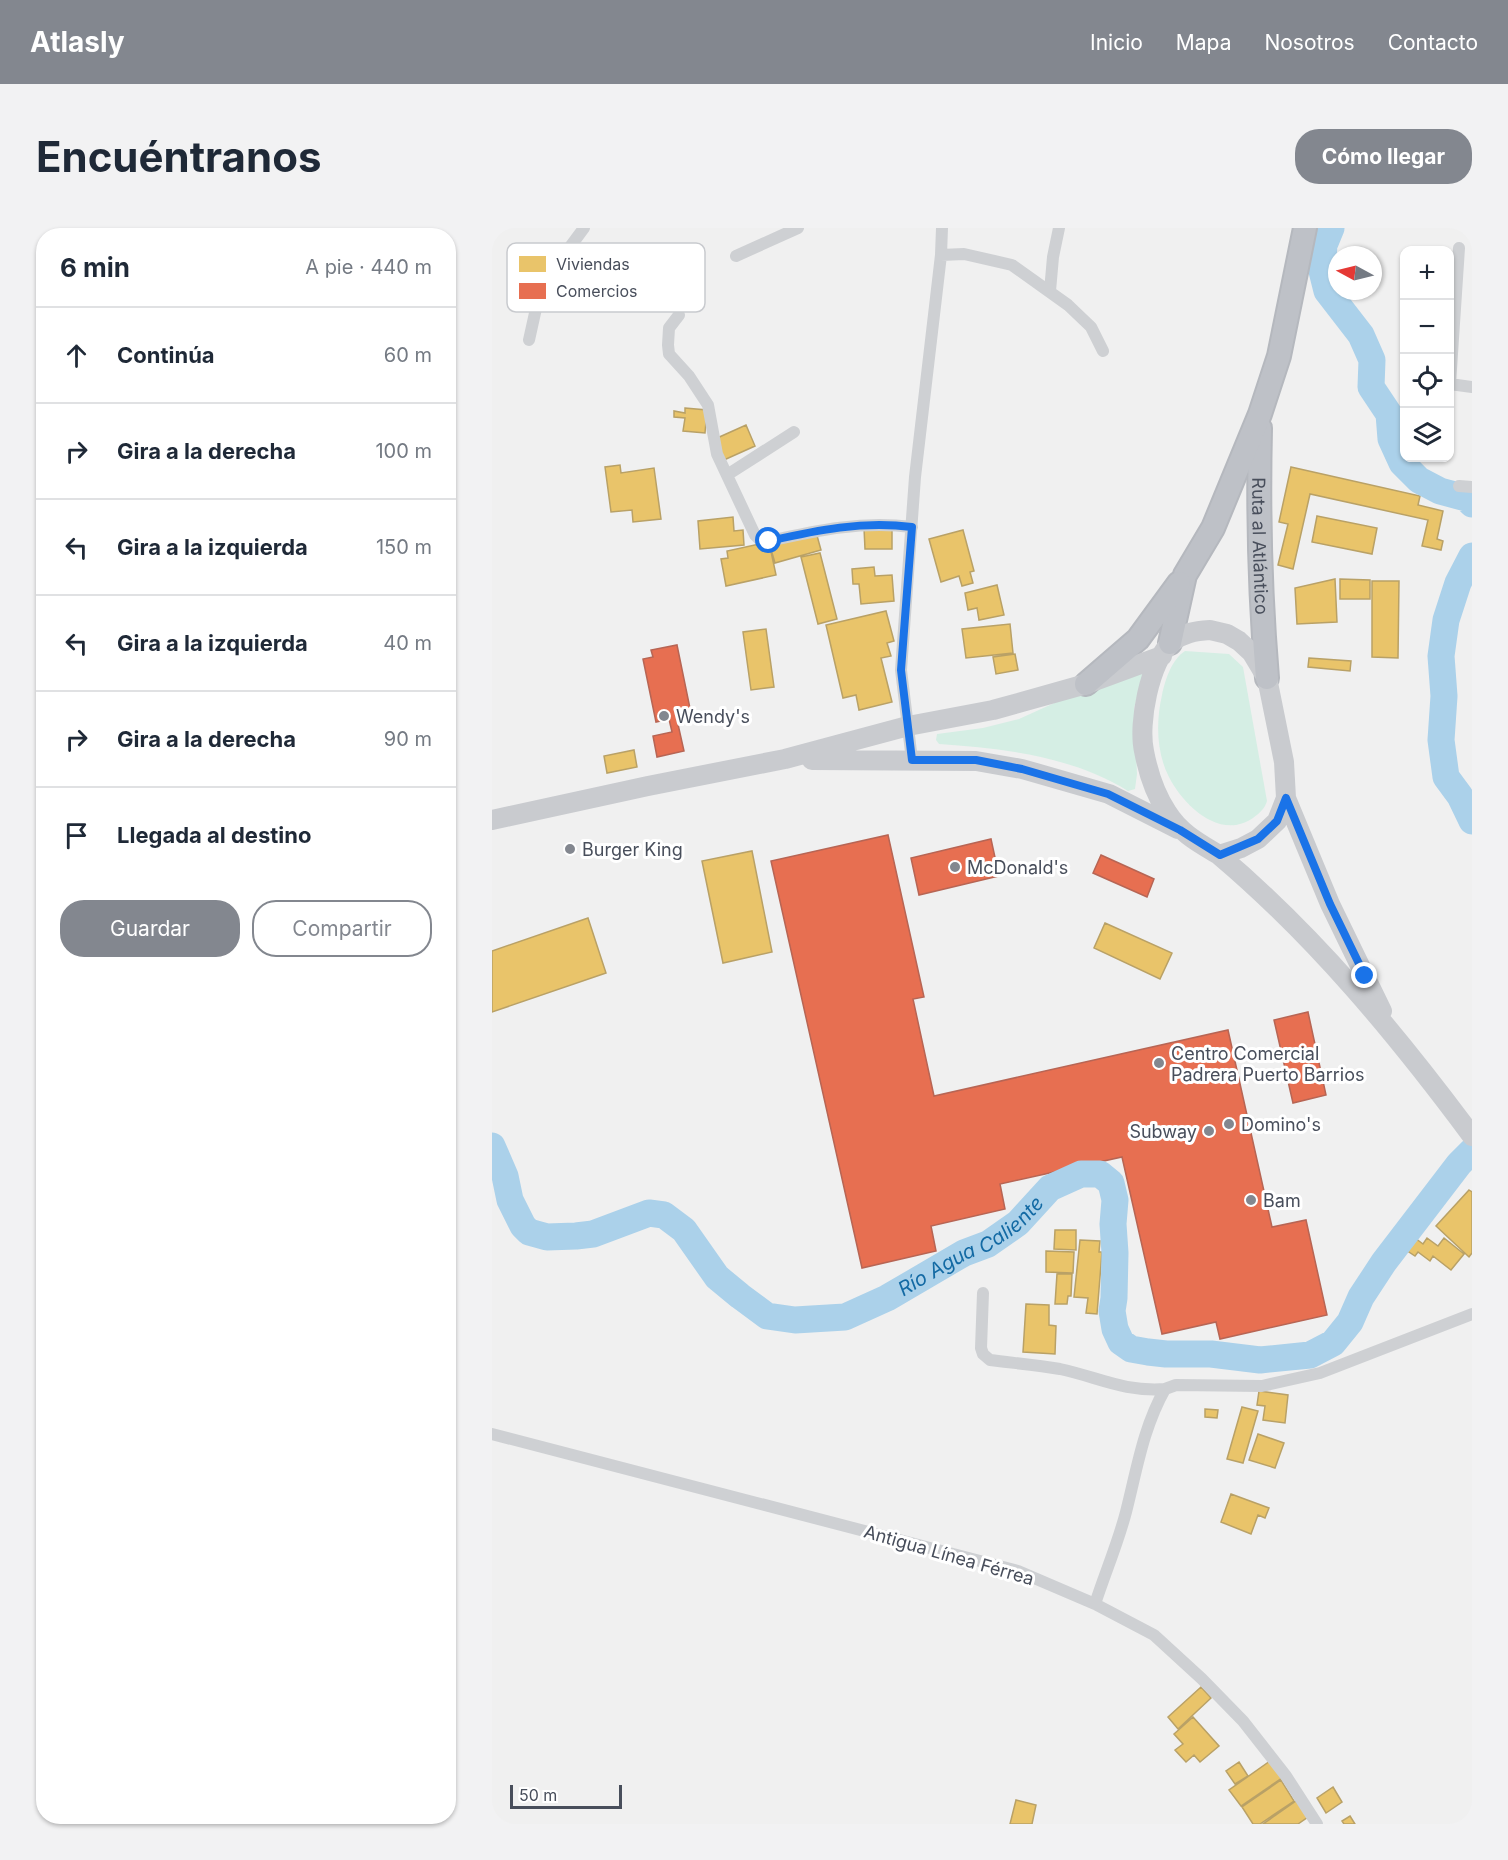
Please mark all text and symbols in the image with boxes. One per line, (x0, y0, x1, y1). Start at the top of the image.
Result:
text: Atlasly (30, 25, 125, 59)
text: Inicio (1090, 30, 1143, 55)
text: Mapa (1176, 30, 1231, 55)
text: Nosotros (1264, 30, 1355, 55)
text: Contacto (1388, 30, 1478, 55)
button: Cómo llegar (1295, 129, 1472, 184)
text: Encuéntranos (36, 131, 321, 182)
legend (507, 243, 705, 312)
north arrow (1328, 246, 1382, 300)
map controls (1400, 246, 1454, 462)
button: + (1400, 246, 1454, 300)
text: 6 min (60, 252, 130, 283)
text: Viviendas (556, 254, 630, 274)
text: A pie · 440 m (305, 255, 432, 279)
text: Comercios (556, 281, 637, 301)
button: − (1400, 300, 1454, 354)
icon: ahead (60, 339, 93, 372)
text: Continúa (117, 342, 215, 368)
text: 60 m (384, 343, 432, 367)
button: locate (1400, 354, 1454, 408)
button: layers (1400, 408, 1454, 462)
icon: right (60, 435, 93, 468)
text: Gira a la derecha (117, 438, 296, 464)
text: 100 m (375, 439, 432, 463)
street label: Ruta al Atlántico (1249, 477, 1273, 615)
route start (755, 527, 781, 553)
icon: left (60, 531, 93, 564)
text: Gira a la izquierda (117, 534, 308, 560)
text: 150 m (376, 535, 432, 559)
icon: left (60, 627, 93, 660)
text: Gira a la izquierda (117, 630, 308, 656)
text: 40 m (383, 631, 432, 655)
place label: Wendy's (676, 706, 750, 727)
marker: Wendy's (657, 709, 671, 723)
icon: right (60, 723, 93, 756)
text: Gira a la derecha (117, 726, 296, 752)
text: 90 m (384, 727, 432, 751)
icon: arrive (60, 819, 93, 852)
text: Llegada al destino (117, 822, 311, 848)
place label: Burger King (582, 839, 683, 860)
marker: Burger King (563, 842, 577, 856)
place label: McDonald's (967, 857, 1068, 878)
marker: McDonald's (948, 860, 962, 874)
button: Guardar (60, 900, 240, 957)
button: Compartir (252, 900, 432, 957)
route end (1351, 962, 1377, 988)
place label: Centro Comercial Padrera Puerto Barrios (1171, 1043, 1364, 1085)
marker: Centro Comercial Padrera Puerto Barrios (1152, 1056, 1166, 1070)
place label: Domino's (1241, 1114, 1321, 1135)
marker: Domino's (1222, 1117, 1236, 1131)
place label: Subway (1129, 1121, 1197, 1142)
marker: Subway (1202, 1124, 1216, 1138)
place label: Bam (1263, 1190, 1301, 1211)
water label: Río Agua Caliente (894, 1191, 1049, 1301)
marker: Bam (1244, 1193, 1258, 1207)
street label: Antigua Línea Férrea (862, 1521, 1036, 1589)
scale bar (510, 1782, 622, 1810)
text: 50 m (519, 1785, 557, 1805)

